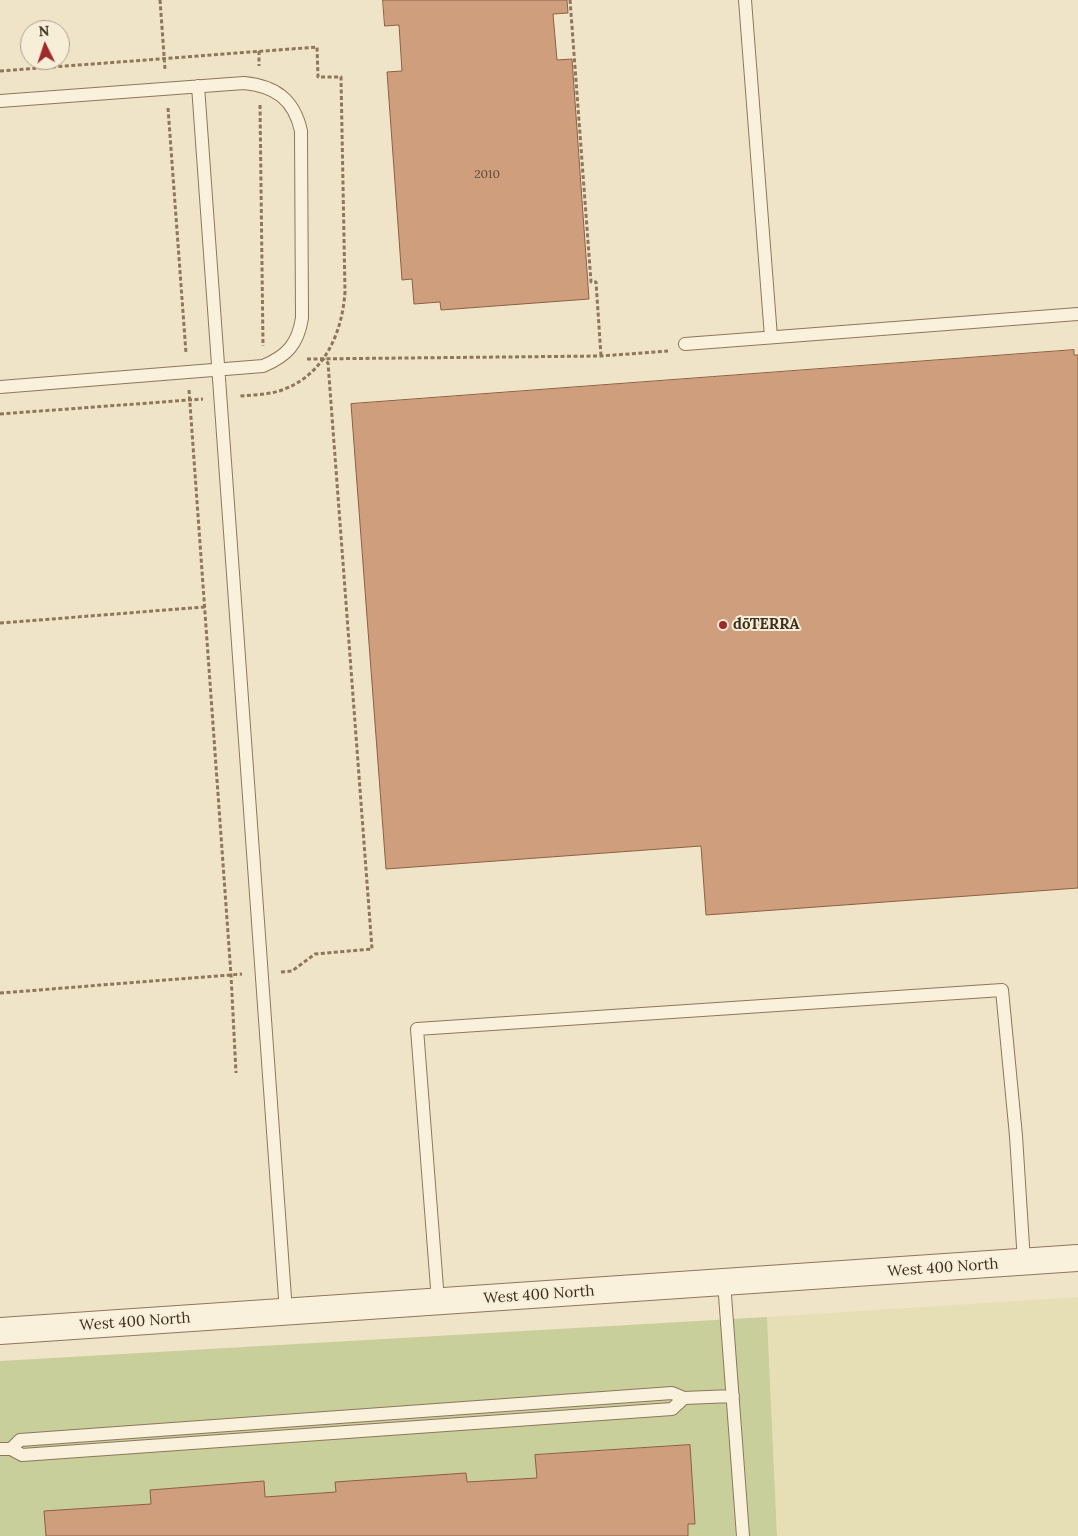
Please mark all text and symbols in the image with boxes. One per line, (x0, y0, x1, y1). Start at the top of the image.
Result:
north arrow (20, 20, 70, 70)
text: N (38, 22, 50, 40)
house number: 2010 (474, 168, 500, 182)
place label: dōTERRA (733, 616, 799, 634)
marker: dōTERRA (717, 619, 729, 631)
street label: West 400 North (887, 1255, 999, 1281)
street label: West 400 North (483, 1282, 595, 1308)
street label: West 400 North (79, 1309, 191, 1335)

